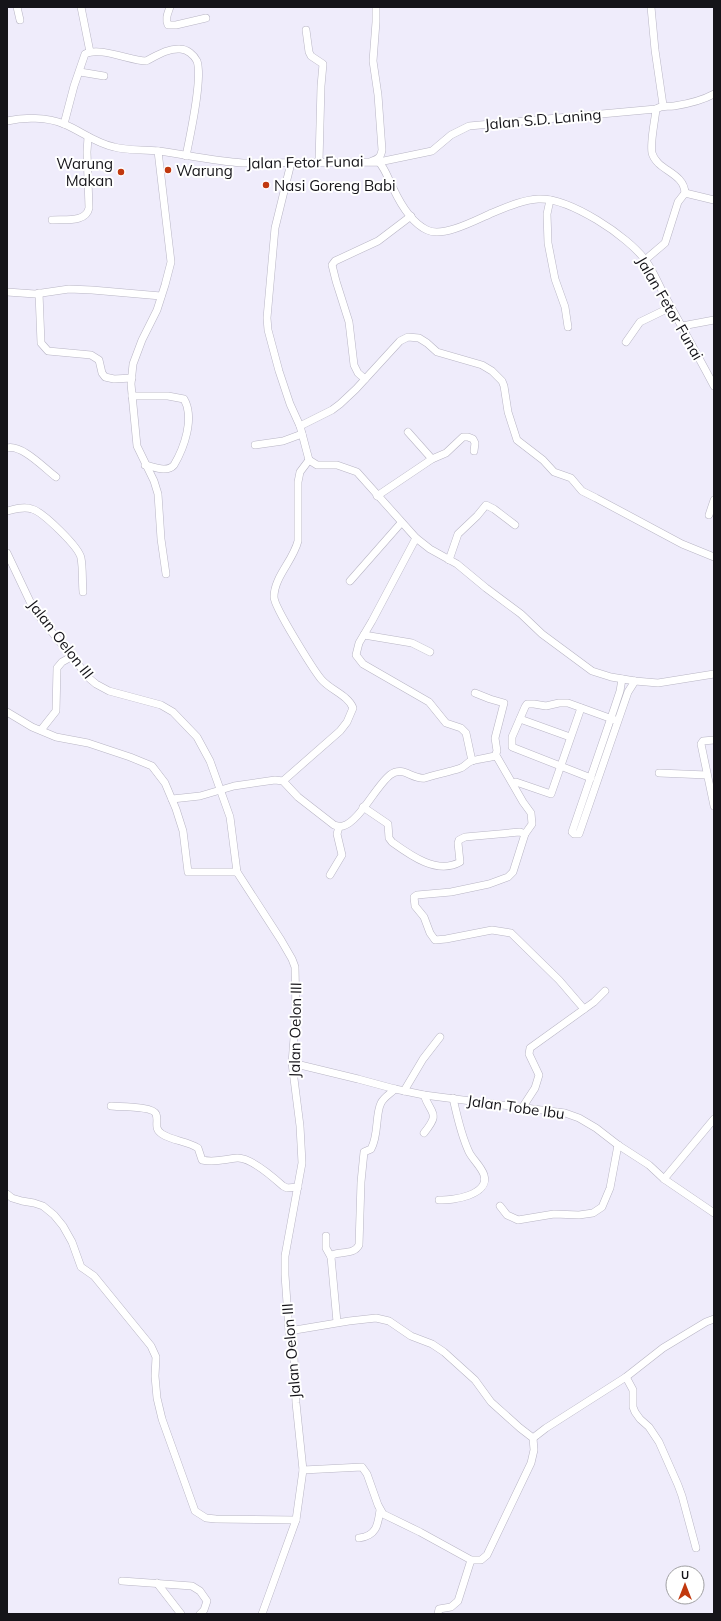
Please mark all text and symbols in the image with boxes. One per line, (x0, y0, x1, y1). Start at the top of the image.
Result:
street label: Jalan S.D. Laning (484, 104, 602, 134)
street label: Jalan Fetor Funai (246, 151, 364, 173)
place label: Warung Makan (56, 154, 113, 190)
place label: Warung (176, 161, 233, 180)
marker: Warung (163, 165, 173, 175)
marker: Warung Makan (116, 167, 126, 177)
place label: Nasi Goreng Babi (274, 176, 396, 195)
marker: Nasi Goreng Babi (261, 180, 271, 190)
street label: Jalan Fetor Funai (633, 253, 707, 363)
street label: Jalan Oelon III (24, 596, 98, 682)
street label: Jalan Oelon III (285, 982, 305, 1078)
street label: Jalan Tobe Ibu (466, 1091, 566, 1123)
street label: Jalan Oelon III (277, 1303, 305, 1399)
north arrow (665, 1565, 705, 1605)
text: U (681, 1568, 689, 1582)

